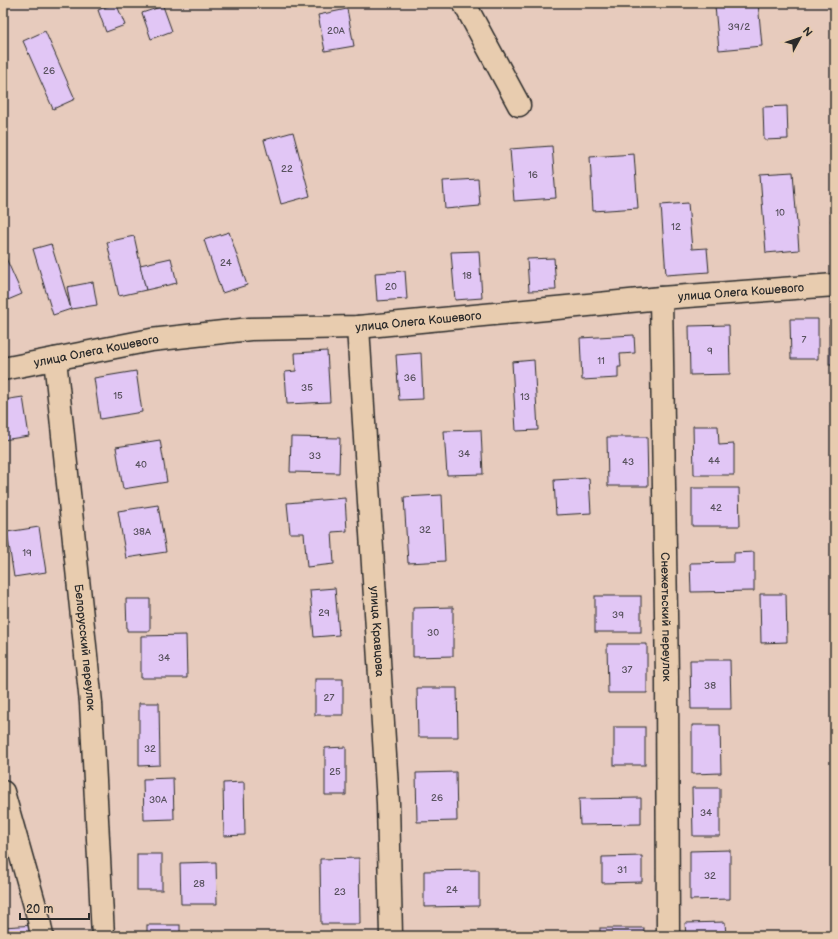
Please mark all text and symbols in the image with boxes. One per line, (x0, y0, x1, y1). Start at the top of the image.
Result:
north arrow (780, 18, 820, 58)
house number: 39/2 (728, 21, 750, 33)
house number: 20А (327, 25, 346, 37)
text: N (800, 25, 815, 39)
house number: 26 (43, 65, 55, 77)
house number: 22 (281, 163, 293, 175)
house number: 16 (528, 169, 538, 181)
house number: 10 (775, 207, 785, 219)
house number: 12 (671, 221, 681, 233)
house number: 24 (220, 257, 232, 269)
house number: 18 (462, 270, 472, 282)
street label: улица Олега Кошевого (677, 280, 805, 305)
house number: 20 (385, 281, 397, 293)
street label: улица Олега Кошевого (355, 308, 482, 335)
street label: улица Олега Кошевого (33, 332, 159, 371)
house number: 7 (802, 334, 807, 346)
house number: 9 (707, 345, 713, 357)
house number: 11 (597, 355, 605, 367)
house number: 36 (404, 372, 416, 384)
house number: 35 (301, 382, 313, 394)
house number: 15 (113, 390, 123, 402)
house number: 13 (520, 391, 530, 403)
house number: 34 (458, 448, 470, 460)
house number: 33 (309, 450, 321, 462)
house number: 44 (708, 455, 720, 467)
house number: 43 (622, 456, 634, 468)
house number: 40 (135, 459, 147, 471)
house number: 42 (710, 502, 722, 514)
house number: 32 (419, 524, 431, 536)
house number: 38А (133, 526, 152, 538)
house number: 19 (22, 547, 32, 559)
street label: Снежетьский переулок (657, 552, 674, 682)
street label: Белорусский переулок (71, 583, 98, 712)
street label: улица Кравцова (366, 585, 387, 677)
house number: 29 (318, 607, 330, 619)
house number: 39 (612, 609, 624, 621)
house number: 30 (427, 627, 439, 639)
house number: 34 (158, 652, 170, 664)
house number: 37 (621, 664, 633, 676)
house number: 38 (704, 680, 716, 692)
house number: 27 (324, 692, 334, 704)
house number: 32 (144, 743, 156, 755)
house number: 25 (329, 766, 341, 778)
house number: 26 (431, 792, 443, 804)
house number: 30А (149, 794, 168, 806)
house number: 34 (700, 807, 712, 819)
house number: 31 (617, 864, 627, 876)
house number: 32 (704, 870, 716, 882)
house number: 28 (193, 878, 205, 890)
house number: 24 (446, 884, 458, 896)
house number: 23 (334, 886, 346, 898)
scale bar (20, 895, 89, 921)
text: 20 m (26, 902, 53, 917)

